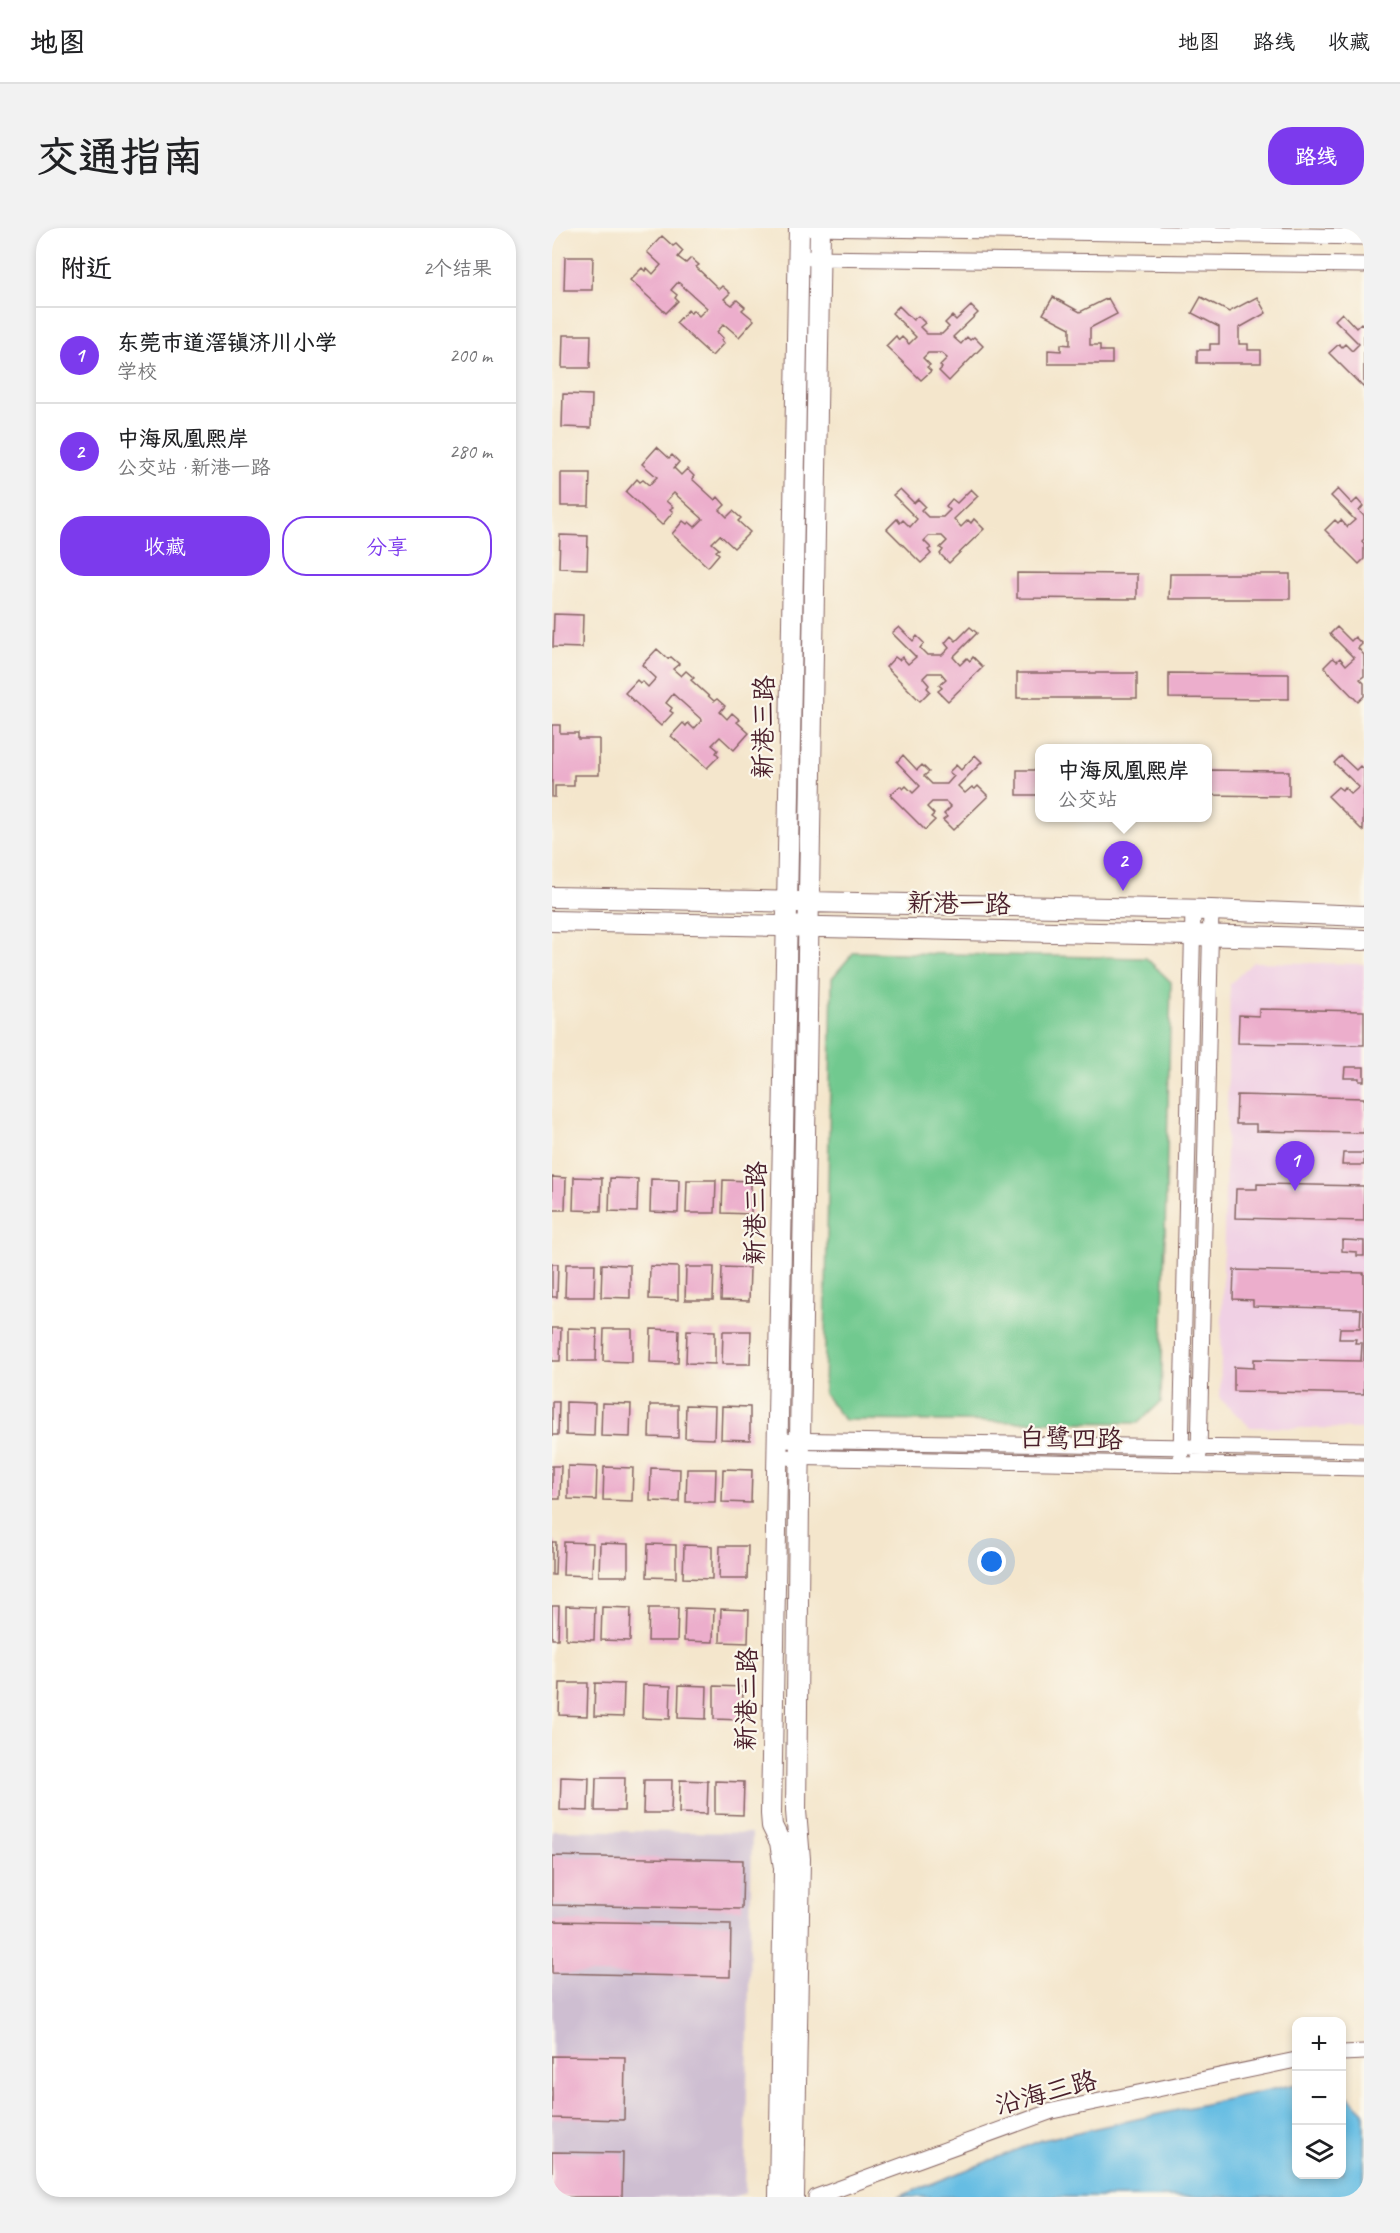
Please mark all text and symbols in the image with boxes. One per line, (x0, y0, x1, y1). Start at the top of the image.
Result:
text: 地图 (30, 25, 86, 60)
text: 地图 (1178, 29, 1220, 55)
text: 路线 (1253, 29, 1295, 55)
text: 收藏 (1328, 29, 1370, 55)
button: 路线 (1268, 127, 1364, 185)
text: 交通指南 (36, 131, 204, 184)
text: 附近 (60, 252, 112, 285)
text: 2个结果 (423, 256, 492, 281)
text: 东莞市道滘镇济川小学 (117, 329, 337, 357)
text: 1 (75, 343, 84, 368)
text: 200 m (449, 343, 492, 368)
text: 学校 (117, 359, 157, 384)
text: 中海凤凰熙岸 (117, 425, 249, 453)
text: 2 (75, 439, 84, 464)
text: 280 m (449, 439, 492, 464)
text: 公交站 · 新港一路 (117, 455, 270, 480)
button: 收藏 (60, 516, 270, 576)
button: 分享 (282, 516, 492, 576)
street label: 新港三路 (746, 675, 781, 779)
popup (1035, 744, 1212, 822)
text: 中海凤凰熙岸 (1057, 757, 1190, 785)
text: 公交站 (1057, 787, 1117, 812)
pin: 2 (1104, 842, 1142, 891)
street label: 新港一路 (907, 886, 1011, 921)
pin: 1 (1276, 1142, 1314, 1191)
street label: 新港三路 (738, 1161, 773, 1265)
street label: 白鹭四路 (1019, 1421, 1123, 1456)
your location (977, 1547, 1006, 1576)
street label: 新港三路 (729, 1647, 764, 1751)
map controls (1292, 2017, 1346, 2179)
button: + (1292, 2017, 1346, 2071)
street label: 沿海三路 (992, 2063, 1101, 2122)
button: − (1292, 2071, 1346, 2125)
button: layers (1292, 2125, 1346, 2179)

